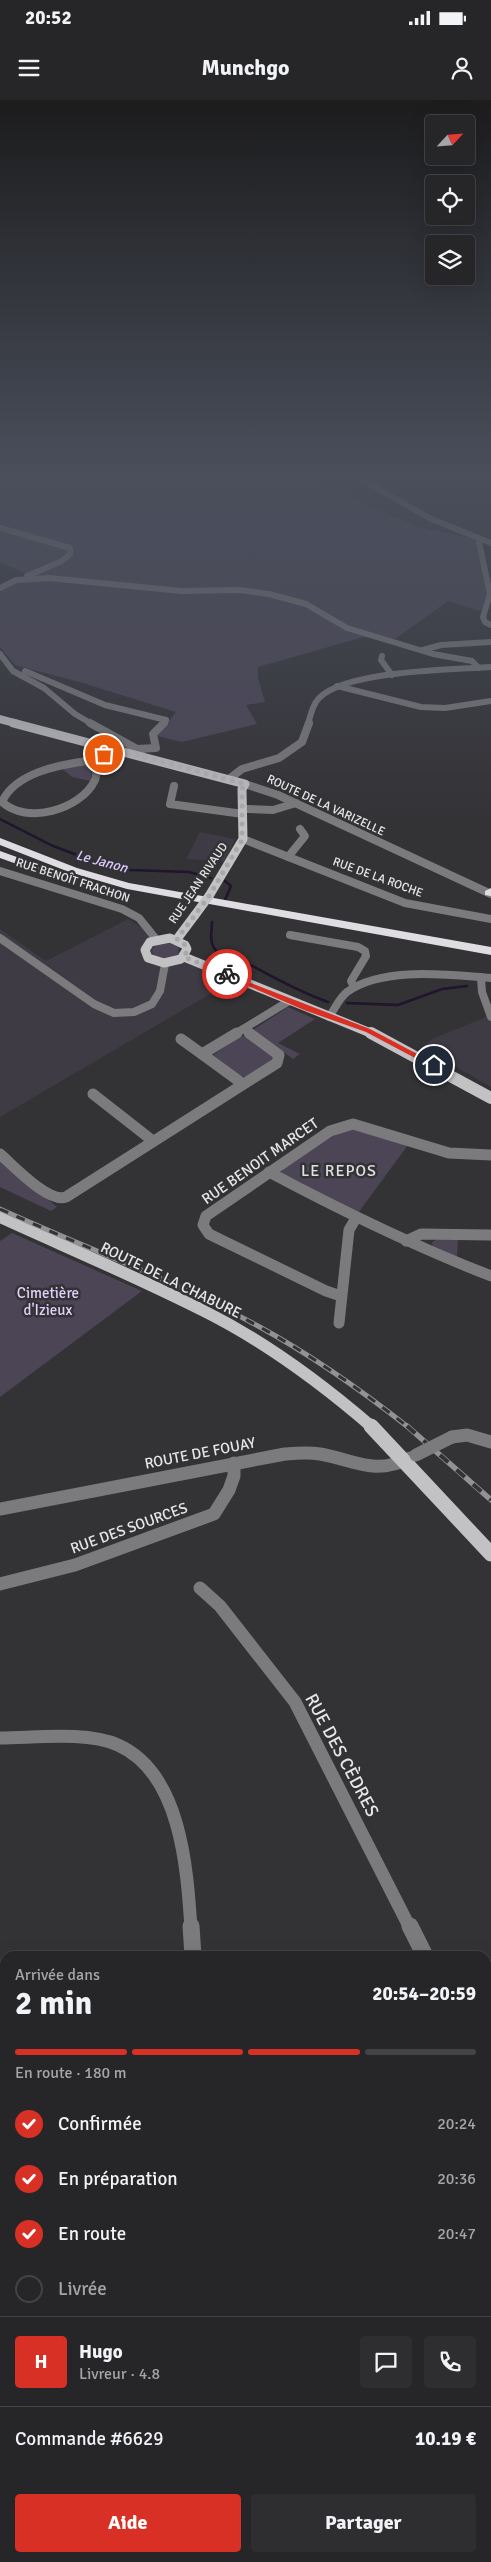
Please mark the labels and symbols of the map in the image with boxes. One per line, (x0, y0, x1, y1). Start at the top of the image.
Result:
north arrow (425, 115, 475, 165)
pin (83, 733, 125, 775)
street label: ROUTE DE LA VARIZELLE (264, 771, 387, 840)
street label: RUE JEAN RIVAUD (166, 840, 231, 927)
water label: Le Janon (74, 846, 130, 877)
street label: RUE DE LA ROCHE (331, 854, 425, 901)
street label: RUE BENOÎT FRACHON (14, 855, 132, 906)
courier (202, 949, 252, 999)
pin (413, 1044, 455, 1086)
street label: RUE BENOIT MARCET (198, 1114, 322, 1208)
district label: LE REPOS (301, 1161, 377, 1181)
street label: ROUTE DE LA CHABURE (98, 1238, 244, 1322)
park label: Cimetière d'Izieux (17, 1284, 79, 1319)
street label: ROUTE DE FOUAY (143, 1433, 257, 1473)
street label: RUE DES SOURCES (68, 1498, 190, 1558)
street label: RUE DES CÈDRES (300, 1690, 384, 1820)

